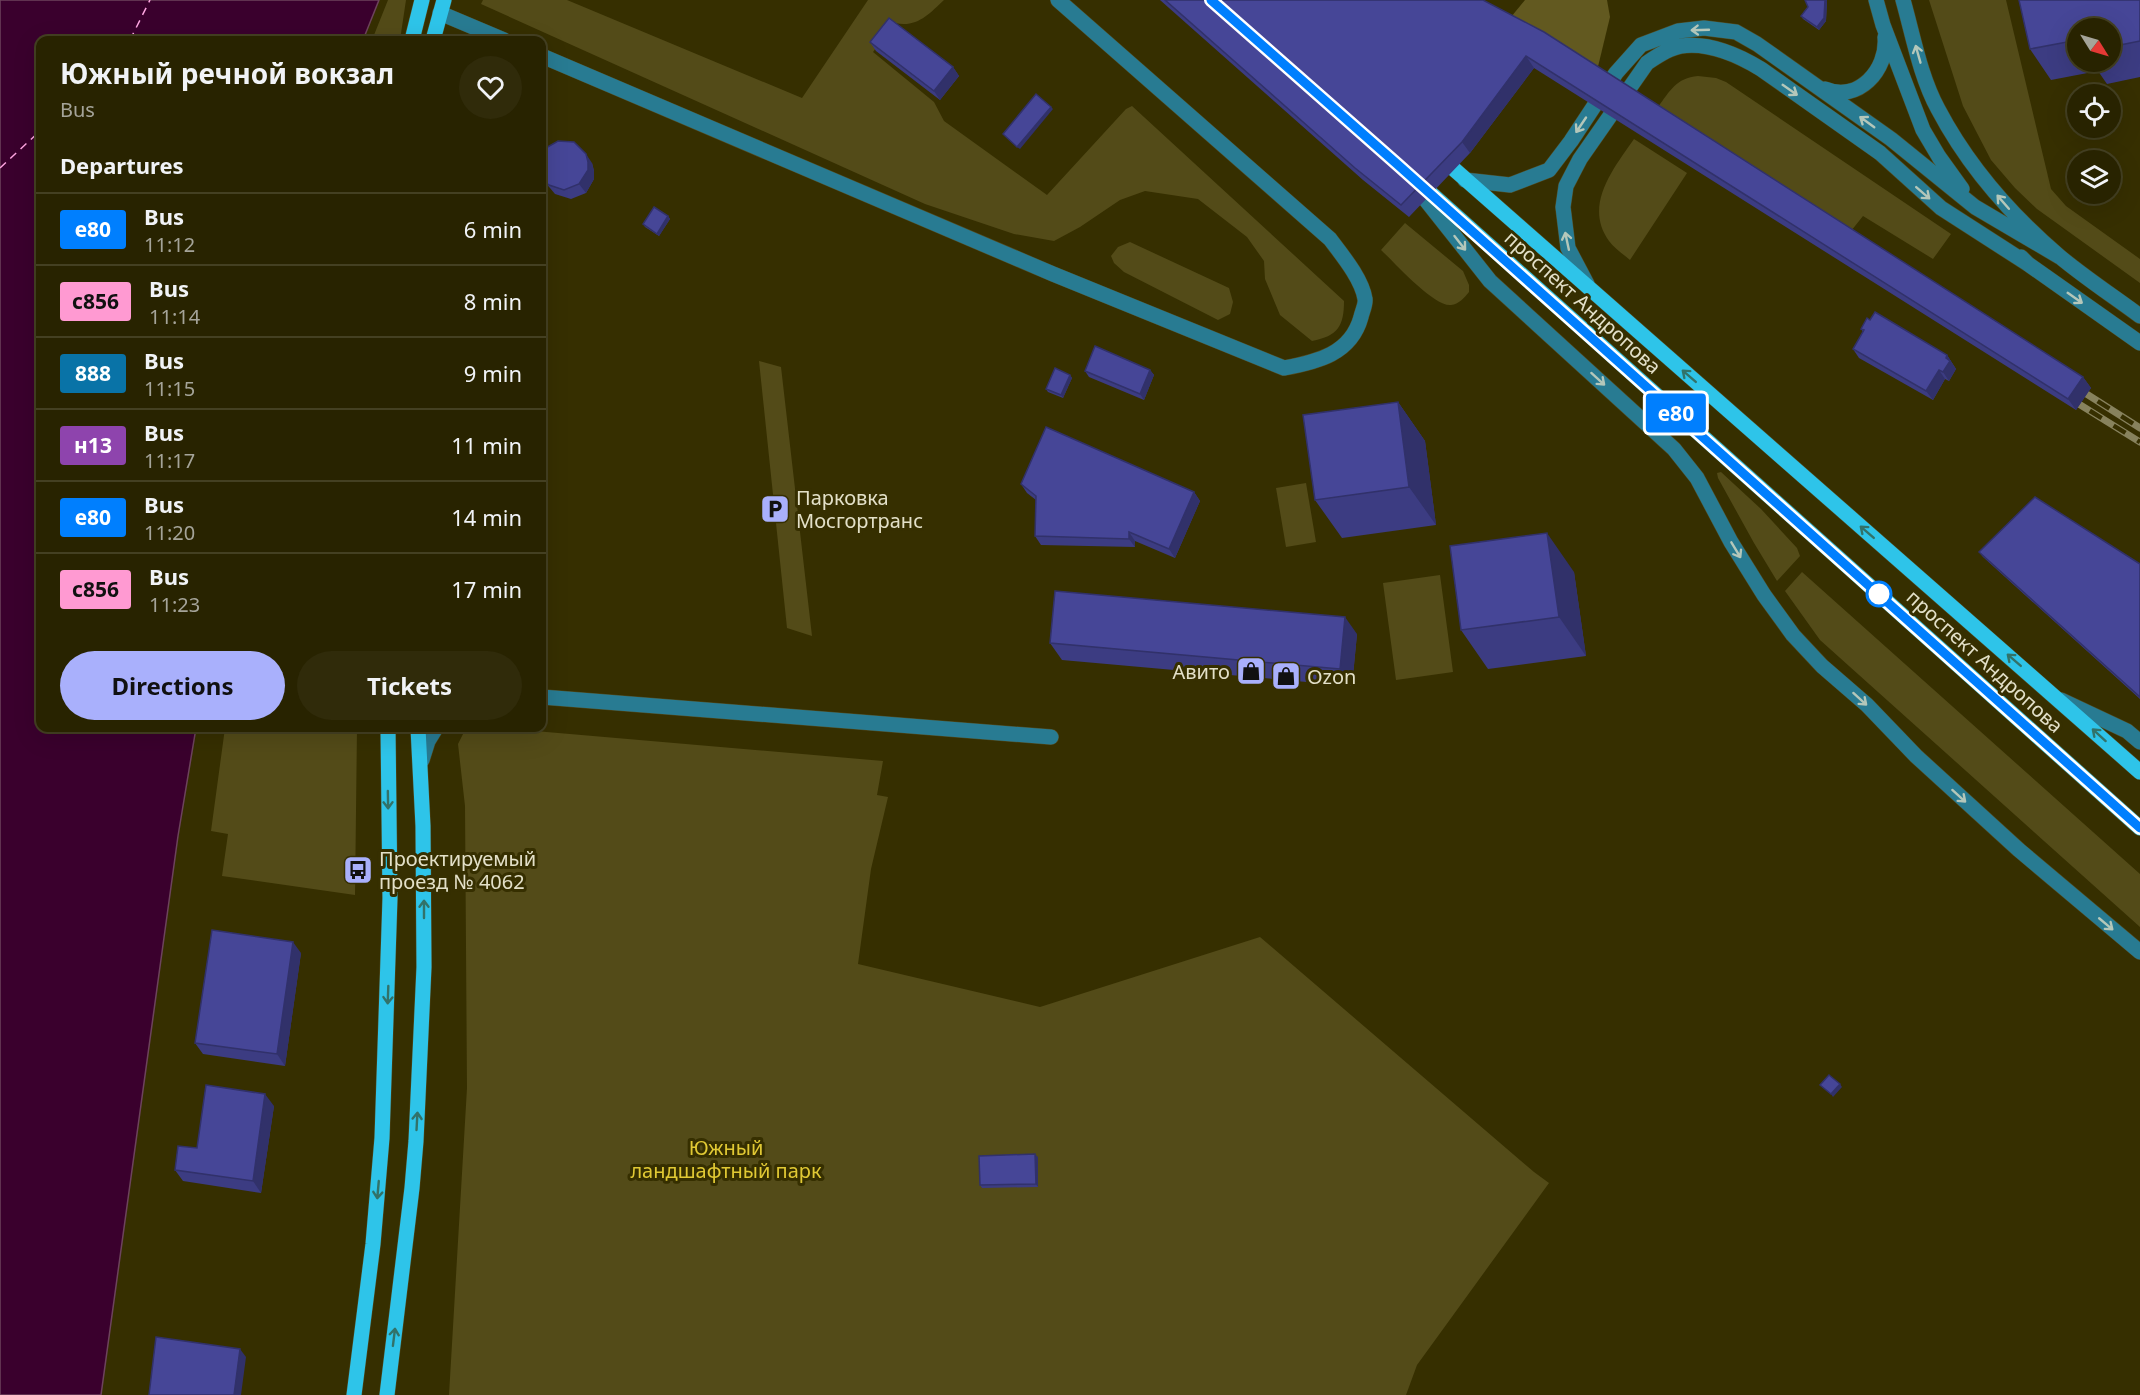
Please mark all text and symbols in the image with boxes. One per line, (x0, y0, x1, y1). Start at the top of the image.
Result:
north arrow (2067, 18, 2121, 72)
map controls (2067, 18, 2121, 204)
one-way arrow (1690, 24, 1710, 35)
one-way arrow (1912, 45, 1924, 64)
text: Южный речной вокзал (60, 54, 394, 92)
button: heart (459, 56, 522, 119)
one-way arrow (1782, 84, 1798, 96)
button: locate (2067, 84, 2121, 138)
text: Bus (60, 96, 95, 123)
one-way arrow (1859, 116, 1875, 128)
one-way arrow (1575, 117, 1587, 133)
text: Departures (60, 150, 184, 180)
button: layers (2067, 150, 2121, 204)
one-way arrow (1915, 186, 1930, 200)
one-way arrow (1996, 195, 2010, 210)
text: Bus (144, 201, 184, 231)
text: 6 min (464, 214, 522, 244)
text: е80 (75, 215, 111, 243)
street label: проспект Андропова (1499, 224, 1667, 380)
text: 11:12 (144, 231, 195, 258)
one-way arrow (1561, 231, 1572, 251)
one-way arrow (1453, 234, 1466, 250)
text: Bus (149, 273, 189, 303)
text: 8 min (464, 286, 522, 316)
text: с856 (72, 287, 119, 315)
one-way arrow (2067, 292, 2083, 304)
text: 11:14 (149, 303, 200, 330)
text: Bus (144, 345, 184, 375)
text: 9 min (464, 358, 522, 388)
text: 888 (75, 359, 111, 387)
one-way arrow (1681, 370, 1697, 384)
one-way arrow (1590, 372, 1605, 386)
text: 11:15 (144, 375, 195, 402)
line badge: е80 (1642, 394, 1710, 432)
text: е80 (1658, 399, 1694, 427)
text: Bus (144, 417, 184, 447)
text: 11 min (451, 430, 522, 460)
text: н13 (74, 431, 112, 459)
text: 11:17 (144, 447, 195, 474)
place label: Парковка Мосгортранс (796, 484, 923, 534)
text: Bus (144, 489, 184, 519)
parking icon: Парковка Мосгортранс (759, 493, 791, 525)
text: 14 min (451, 502, 522, 532)
text: е80 (75, 503, 111, 531)
text: 11:20 (144, 519, 195, 546)
one-way arrow (1860, 525, 1875, 539)
one-way arrow (1731, 541, 1743, 558)
text: Bus (149, 561, 189, 591)
text: 17 min (451, 574, 522, 604)
text: с856 (72, 575, 119, 603)
unlabelled marker (1866, 581, 1892, 607)
street label: проспект Андропова (1901, 583, 2069, 739)
text: 11:23 (149, 591, 200, 618)
button: Directions (60, 651, 285, 720)
button: Tickets (297, 651, 522, 720)
one-way arrow (2007, 653, 2022, 667)
shop icon: Авито (1235, 655, 1267, 687)
place label: Авито (1173, 658, 1230, 685)
shop icon: Ozon (1270, 660, 1302, 692)
place label: Ozon (1307, 663, 1356, 690)
one-way arrow (1852, 692, 1867, 706)
one-way arrow (2092, 728, 2107, 742)
one-way arrow (1951, 789, 1966, 803)
one-way arrow (382, 790, 394, 810)
place label: Проектируемый проезд № 4062 (379, 845, 536, 895)
bus stop icon: Проектируемый проезд № 4062 (342, 854, 374, 886)
one-way arrow (418, 899, 430, 919)
one-way arrow (2098, 917, 2113, 931)
one-way arrow (382, 985, 394, 1005)
one-way arrow (411, 1111, 422, 1131)
park label: Южный ландшафтный парк (630, 1134, 822, 1184)
one-way arrow (372, 1179, 383, 1199)
one-way arrow (389, 1328, 400, 1347)

